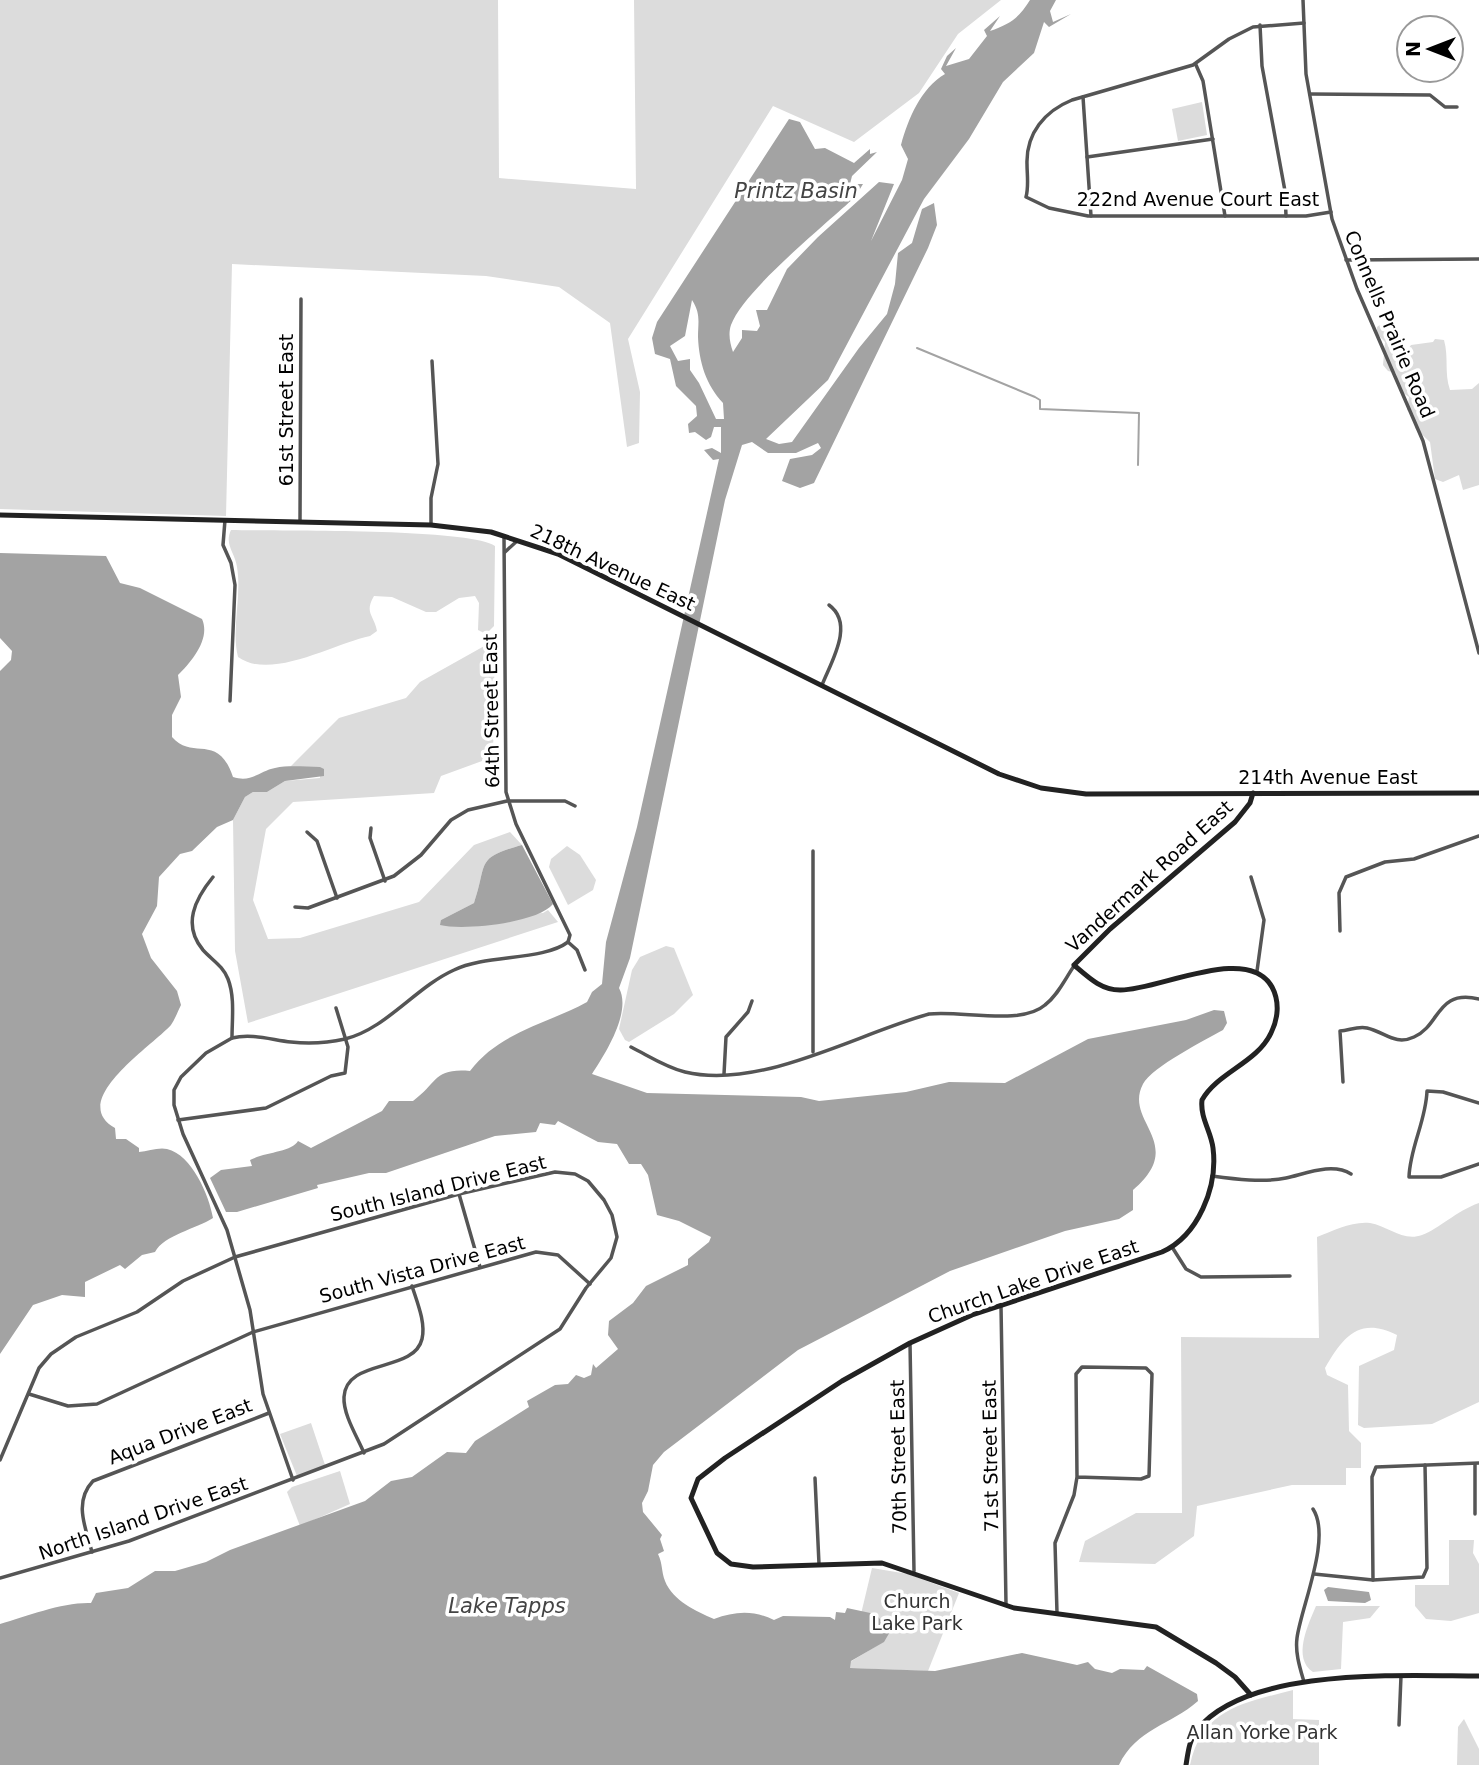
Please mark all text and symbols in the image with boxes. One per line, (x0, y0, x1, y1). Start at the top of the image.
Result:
north arrow (1395, 14, 1465, 84)
text: N (1402, 41, 1424, 57)
water label: Printz Basin (734, 179, 858, 203)
street label: 222nd Avenue Court East (1077, 188, 1319, 210)
street label: Connells Prairie Road (1341, 227, 1439, 421)
street label: 61st Street East (275, 334, 297, 486)
street label: 218th Avenue East (527, 519, 699, 615)
street label: 64th Street East (479, 634, 503, 788)
street label: 214th Avenue East (1238, 766, 1418, 788)
street label: Vandermark Road East (1061, 796, 1237, 956)
street label: South Island Drive East (328, 1151, 548, 1225)
street label: South Vista Drive East (317, 1231, 527, 1307)
street label: Church Lake Drive East (925, 1235, 1141, 1327)
street label: 70th Street East (886, 1380, 910, 1534)
street label: 71st Street East (978, 1380, 1002, 1532)
street label: Aqua Drive East (105, 1393, 255, 1469)
street label: North Island Drive East (36, 1472, 250, 1564)
park label: Church Lake Park (871, 1590, 963, 1634)
water label: Lake Tapps (448, 1594, 566, 1618)
park label: Allan Yorke Park (1187, 1721, 1337, 1743)

